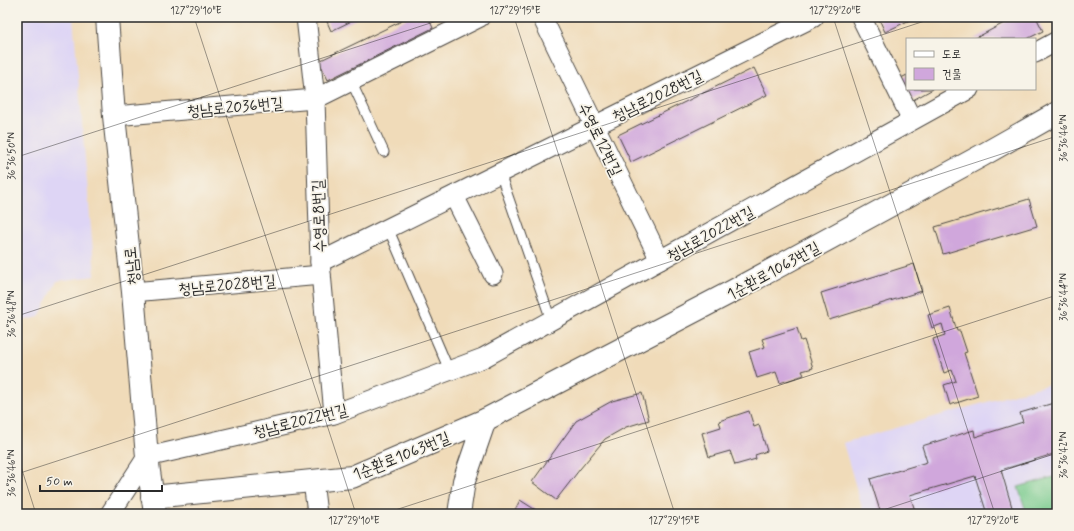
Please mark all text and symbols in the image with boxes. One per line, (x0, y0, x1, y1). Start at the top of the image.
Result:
text: 127°29'10"E (170, 4, 222, 18)
text: 127°29'15"E (490, 4, 541, 18)
text: 127°29'20"E (809, 4, 861, 18)
legend (906, 38, 1036, 90)
text: 도로 (942, 47, 961, 63)
street label: 청남로2028번길 (609, 65, 706, 127)
text: 건물 (942, 67, 962, 83)
street label: 청남로2036번길 (186, 93, 284, 122)
street label: 수영로12번길 (573, 99, 627, 180)
text: 36°36'46"N (1057, 114, 1071, 162)
text: 36°36'50"N (5, 132, 19, 180)
street label: 수영로8번길 (308, 179, 331, 253)
street label: 청남로2022번길 (663, 202, 758, 267)
street label: 1순환로1063번길 (724, 237, 824, 305)
street label: 청남로 (120, 246, 145, 286)
street label: 청남로2028번길 (177, 271, 277, 300)
text: 36°36'44"N (1057, 273, 1071, 321)
text: 36°36'48"N (5, 290, 19, 338)
street label: 청남로2022번길 (251, 400, 350, 443)
street label: 1순환로1063번길 (350, 427, 453, 485)
text: 36°36'42"N (1057, 431, 1071, 479)
text: 36°36'46"N (5, 449, 19, 497)
scale bar (40, 467, 162, 493)
text: 50 m (46, 474, 73, 490)
text: 127°29'10"E (328, 514, 380, 528)
text: 127°29'15"E (649, 514, 700, 528)
text: 127°29'20"E (967, 514, 1019, 528)

